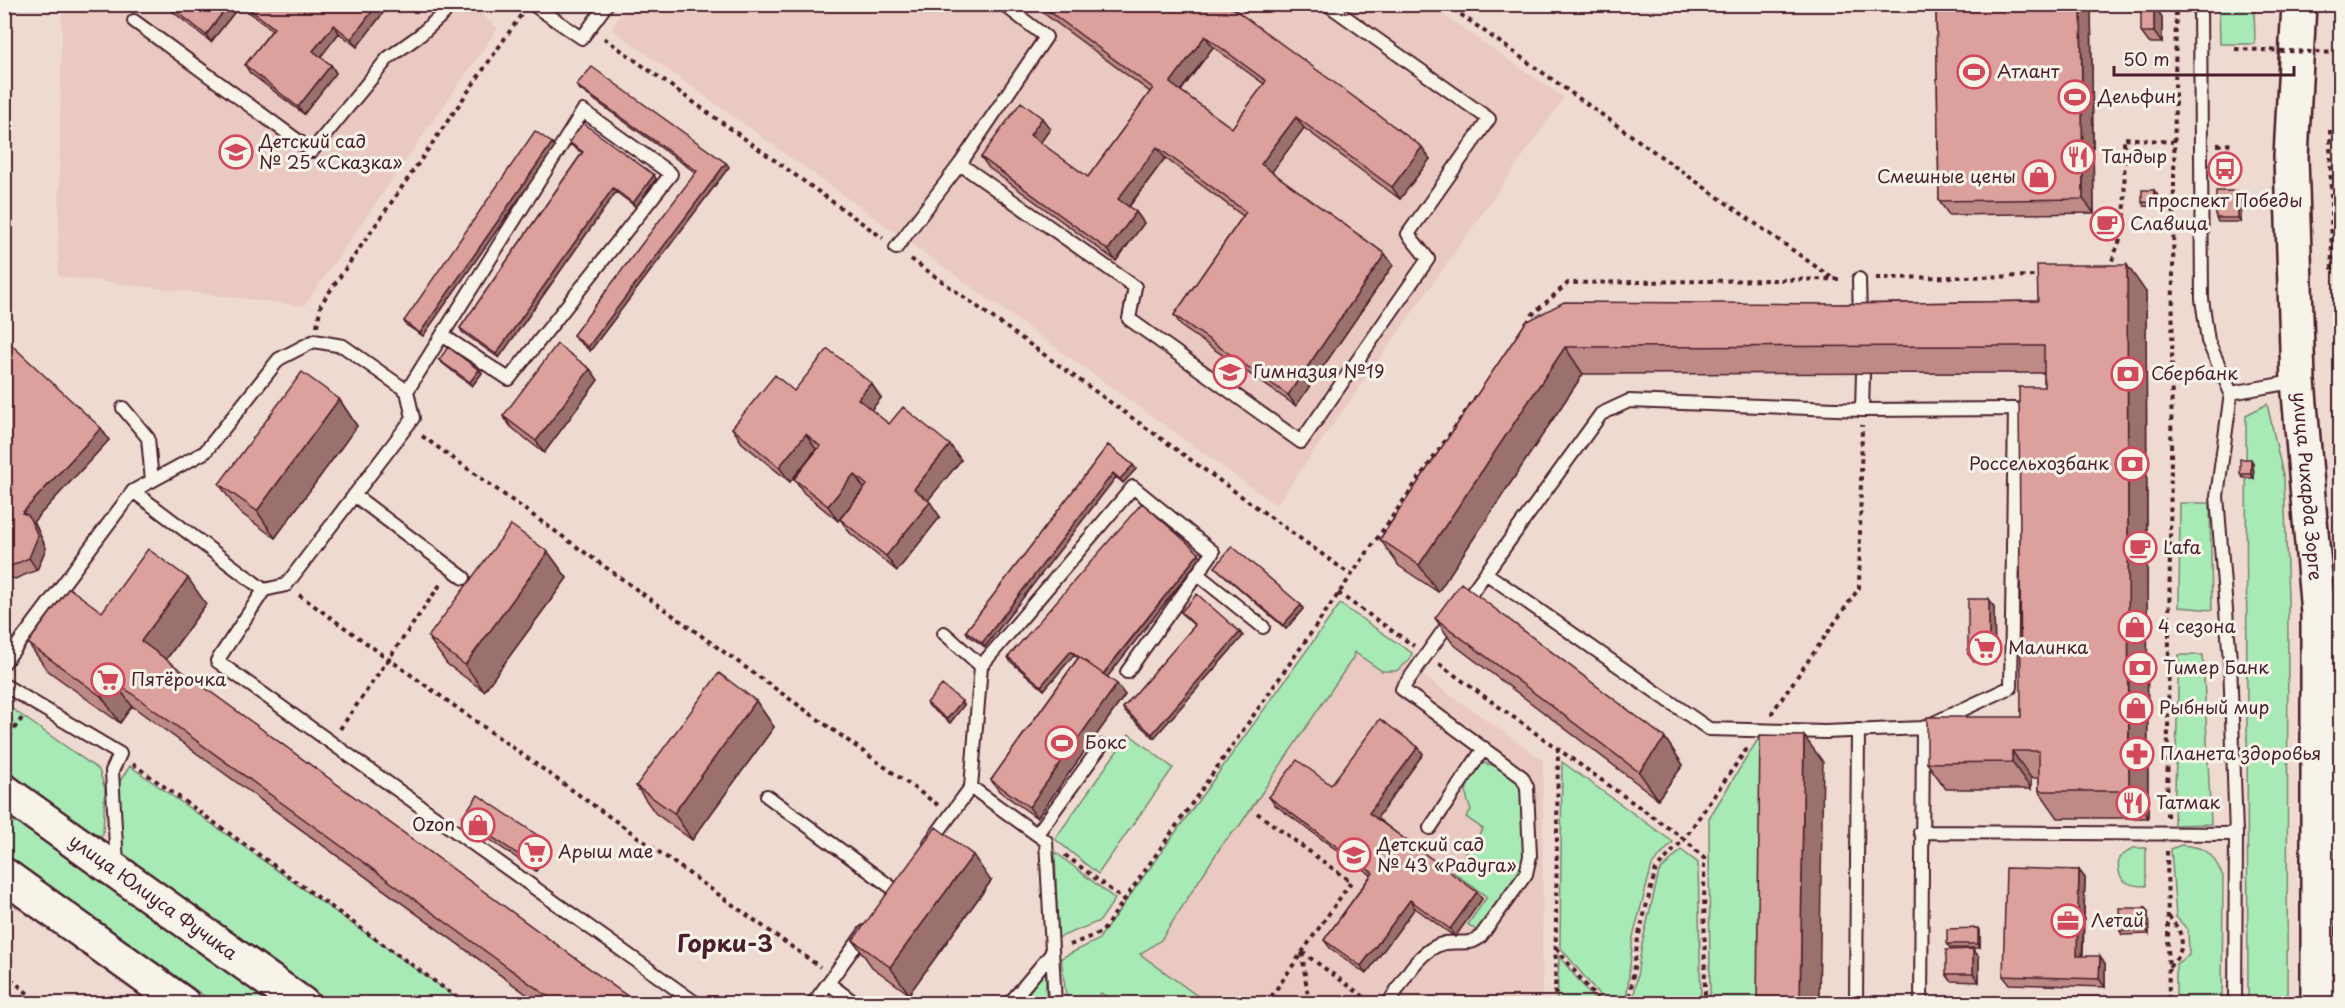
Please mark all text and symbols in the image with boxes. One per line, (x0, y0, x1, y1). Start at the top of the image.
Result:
scale bar (2114, 39, 2294, 77)
text: 50 m (2123, 45, 2170, 72)
sports icon: Атлант (1956, 54, 1992, 90)
place label: Атлант (1997, 57, 2060, 84)
sports icon: Дельфин (2057, 79, 2093, 115)
place label: Дельфин (2097, 82, 2176, 109)
place label: Детский сад № 25 «Сказка» (258, 127, 403, 175)
school or university icon: Детский сад № 25 «Сказка» (218, 134, 254, 170)
restaurant icon: Тандыр (2060, 139, 2096, 175)
place label: Тандыр (2101, 142, 2167, 169)
bus stop icon: проспект Победы (2207, 151, 2243, 187)
shop icon: Смешные цены (2021, 159, 2057, 195)
place label: Смешные цены (1877, 162, 2016, 189)
place label: проспект Победы (2147, 186, 2303, 213)
cafe icon: Славица (2089, 206, 2125, 242)
place label: Славица (2130, 209, 2209, 236)
school or university icon: Гимназия №19 (1212, 354, 1248, 390)
bank icon: Сбербанк (2110, 356, 2146, 392)
place label: Гимназия №19 (1253, 357, 1384, 384)
place label: Сбербанк (2151, 359, 2238, 386)
street label: улица Рихарда Зорге (2287, 391, 2330, 582)
bank icon: Россельхозбанк (2114, 446, 2150, 482)
place label: Россельхозбанк (1969, 449, 2109, 476)
cafe icon: Lafa (2122, 530, 2158, 566)
place label: Lafa (2163, 533, 2202, 560)
shop icon: 4 сезона (2117, 609, 2153, 645)
place label: 4 сезона (2158, 612, 2237, 639)
supermarket icon: Малинка (1967, 630, 2003, 666)
place label: Малинка (2008, 633, 2089, 660)
bank icon: Тимер Банк (2122, 650, 2158, 686)
place label: Тимер Банк (2163, 653, 2269, 680)
supermarket icon: Пятёрочка (90, 662, 126, 698)
place label: Пятёрочка (131, 665, 227, 692)
shop icon: Рыбный мир (2118, 690, 2154, 726)
place label: Рыбный мир (2159, 693, 2269, 720)
sports icon: Бокс (1044, 725, 1080, 761)
place label: Бокс (1085, 728, 1127, 755)
pharmacy icon: Планета здоровья (2119, 736, 2155, 772)
place label: Планета здоровья (2160, 739, 2322, 766)
restaurant icon: Татмак (2115, 785, 2151, 821)
place label: Татмак (2156, 788, 2221, 815)
shop icon: Ozon (460, 807, 496, 843)
place label: Ozon (412, 810, 455, 837)
street label: улица Юлиуса Фучика (64, 827, 244, 966)
place label: Детский сад № 43 «Радуга» (1376, 830, 1517, 878)
supermarket icon: Арыш мае (517, 834, 553, 870)
place label: Арыш мае (558, 837, 653, 864)
school or university icon: Детский сад № 43 «Радуга» (1336, 837, 1372, 873)
office icon: Летай (2050, 903, 2086, 939)
place label: Летай (2091, 906, 2144, 933)
district label: Горки-3 (677, 924, 773, 960)

